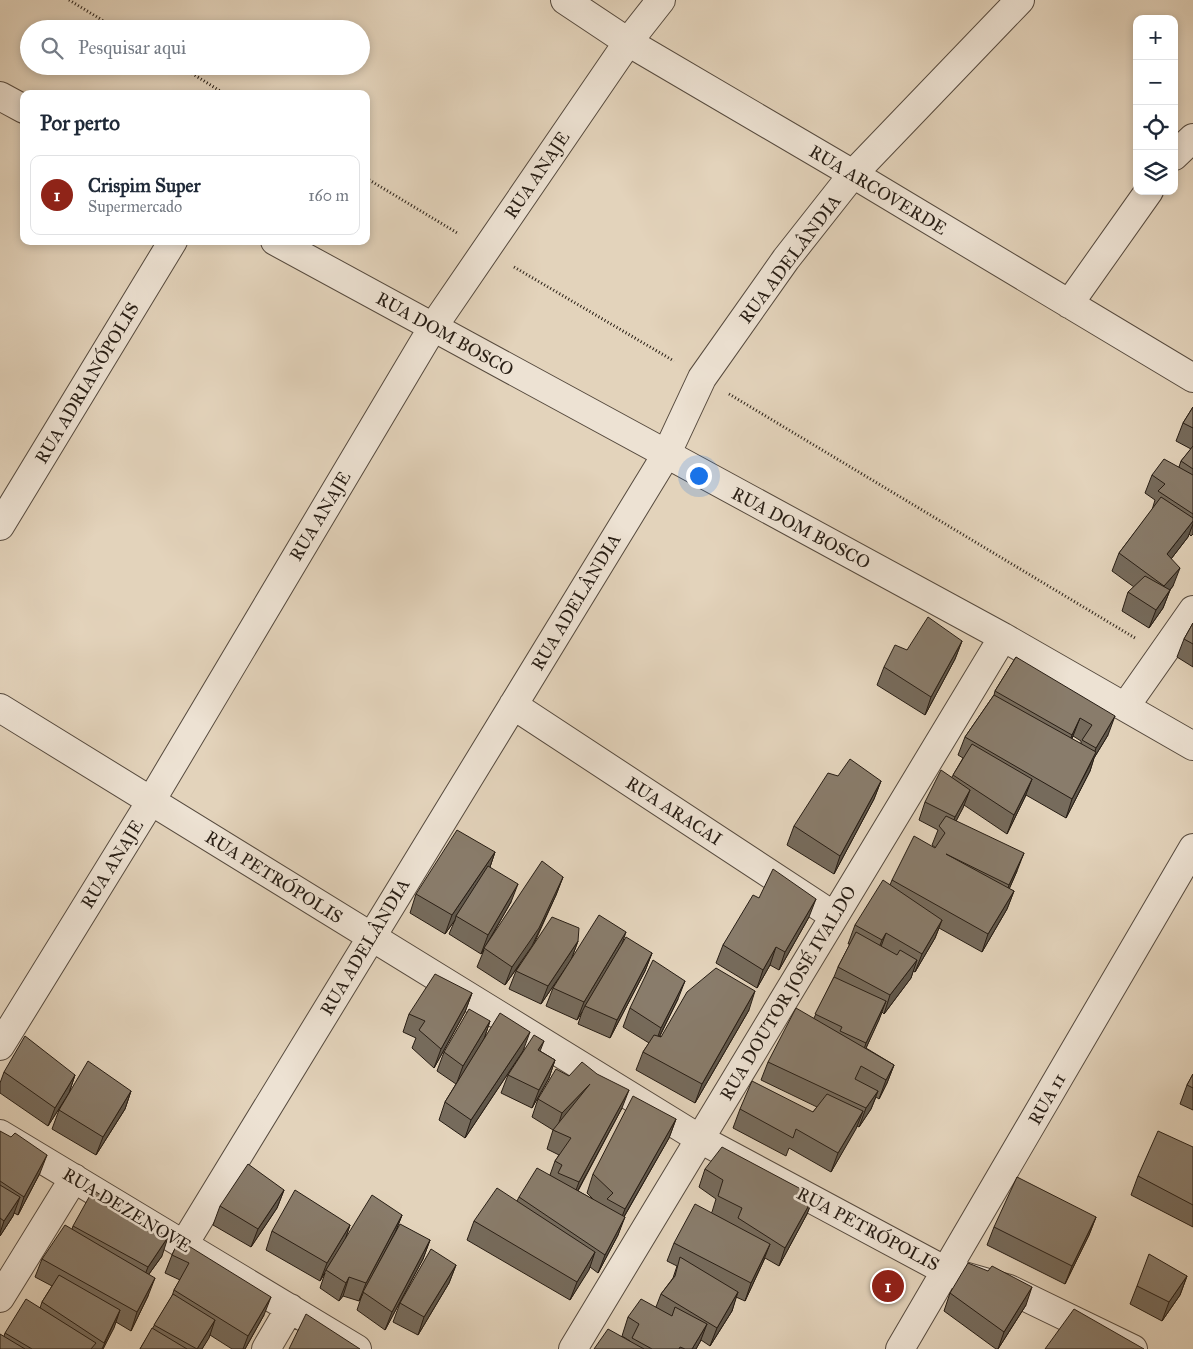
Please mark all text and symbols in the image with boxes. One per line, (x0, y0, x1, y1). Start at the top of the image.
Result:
map controls (1133, 15, 1178, 195)
button: + (1133, 15, 1178, 60)
search box (20, 20, 370, 75)
icon: search (38, 34, 66, 62)
text: Pesquisar aqui (78, 36, 186, 59)
button: − (1133, 60, 1178, 105)
button: locate (1133, 105, 1178, 150)
text: Por perto (40, 110, 120, 136)
street label: RUA ANAJE (500, 127, 575, 223)
street label: RUA ARCOVERDE (805, 140, 951, 240)
button: layers (1133, 150, 1178, 195)
text: Crispim Super (88, 174, 201, 197)
text: 1 (54, 186, 60, 205)
text: 160 m (308, 186, 349, 205)
street label: RUA ADELÂNDIA (734, 190, 846, 328)
text: Supermercado (88, 197, 182, 216)
street label: RUA DOM BOSCO (372, 287, 518, 381)
street label: RUA ADRIANÓPOLIS (28, 297, 144, 468)
your location (686, 463, 712, 489)
street label: RUA ANAJE (285, 467, 356, 565)
street label: RUA DOM BOSCO (728, 482, 874, 574)
street label: RUA ADELÂNDIA (526, 529, 626, 674)
street label: RUA ARACAI (622, 772, 726, 850)
street label: RUA ANAJE (76, 815, 149, 913)
street label: RUA PETRÓPOLIS (201, 824, 348, 928)
street label: RUA ADELÂNDIA (315, 874, 415, 1019)
street label: RUA DOUTOR JOSÉ IVALDO (713, 881, 862, 1105)
street label: RUA 11 (1024, 1069, 1070, 1129)
street label: RUA DEZENOVE (59, 1163, 195, 1257)
street label: RUA PETRÓPOLIS (793, 1180, 944, 1276)
pin: 1 (872, 1267, 904, 1305)

